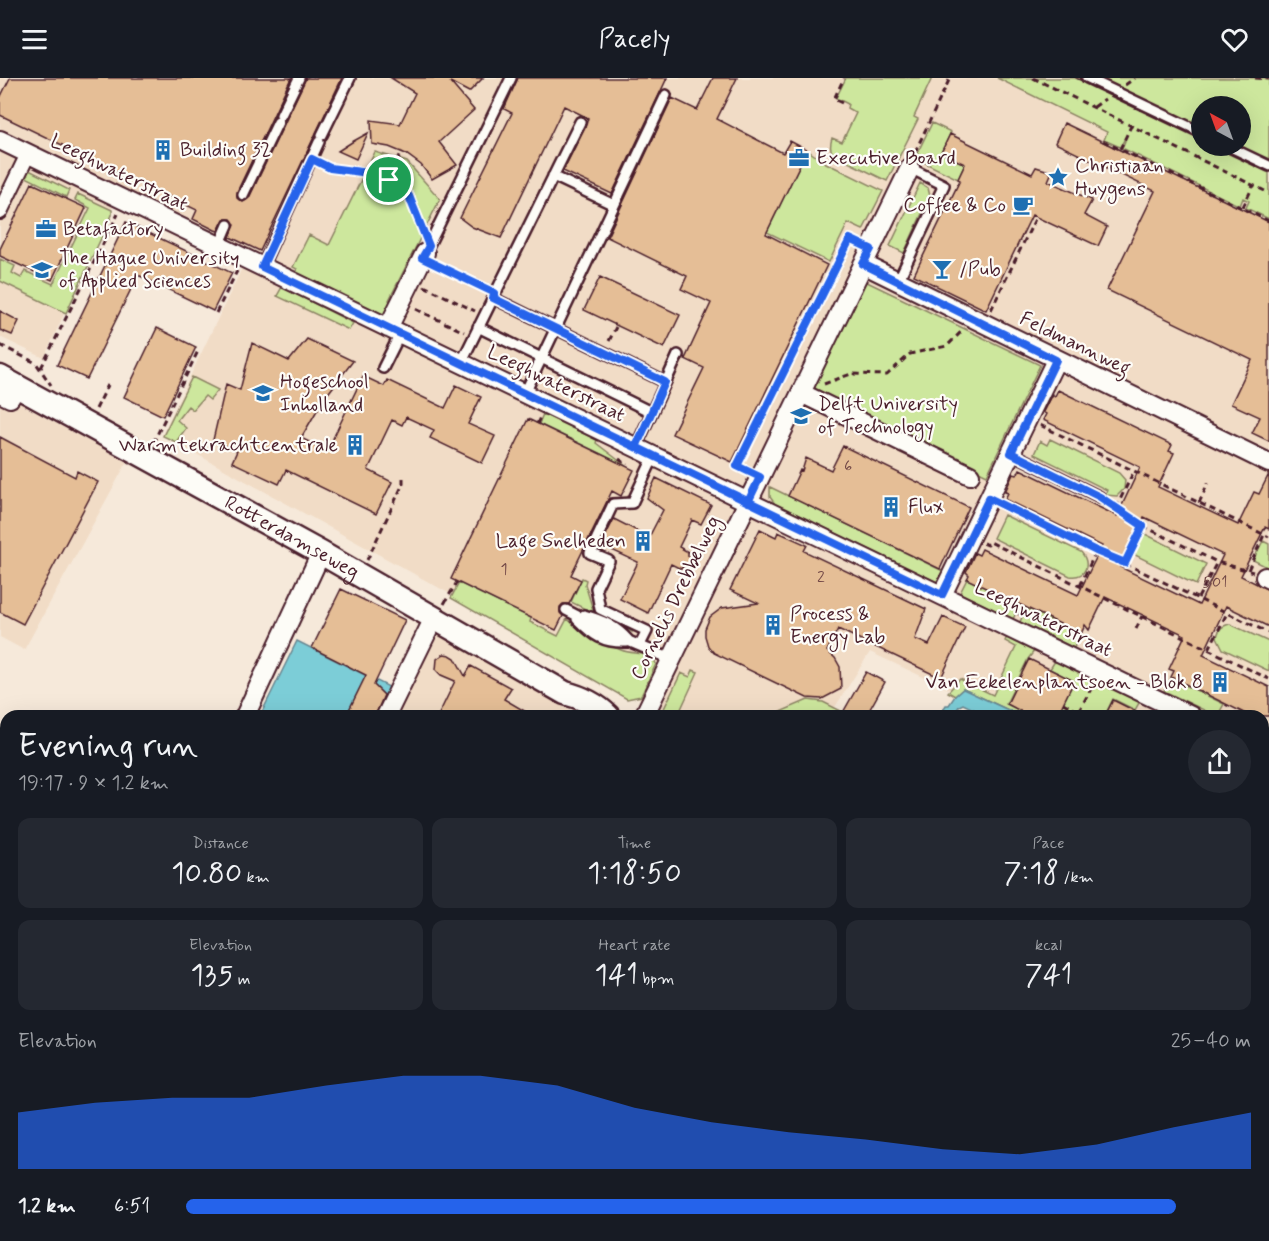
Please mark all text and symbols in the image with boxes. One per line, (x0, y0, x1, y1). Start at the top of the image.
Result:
text: Pacely (599, 22, 670, 57)
icon: menu (18, 23, 51, 56)
icon: heart (1218, 23, 1251, 56)
north arrow (1191, 96, 1251, 156)
map controls (1191, 96, 1251, 156)
street label: Leeghwaterstraat (45, 128, 192, 220)
place label: Building 32 (180, 137, 271, 166)
building icon: Building 32 (151, 138, 175, 162)
place label: Executive Board (816, 145, 956, 172)
office icon: Executive Board (787, 146, 811, 170)
place label: Christiaan Huygens (1075, 153, 1164, 204)
pin (363, 154, 414, 205)
icon: arrive (372, 163, 405, 196)
place icon: Christiaan Huygens (1046, 165, 1070, 189)
place label: Coffee & Co (903, 192, 1006, 219)
cafe icon: Coffee & Co (1011, 193, 1035, 217)
place label: Betafactory (63, 216, 164, 243)
office icon: Betafactory (34, 217, 58, 241)
place label: The Hague University of Applied Sciences (59, 245, 239, 296)
place label: /Pub (959, 256, 1001, 283)
bar icon: /Pub (930, 257, 954, 281)
school or university icon: The Hague University of Applied Sciences (30, 258, 54, 282)
street label: Feldmannweg (1014, 306, 1135, 384)
street label: Leeghwaterstraat (482, 339, 629, 431)
place label: Hogeschool Inholland (280, 369, 369, 419)
school or university icon: Hogeschool Inholland (251, 381, 275, 405)
place label: Delft University of Technology (818, 391, 958, 442)
school or university icon: Delft University of Technology (789, 404, 813, 428)
place label: Warmtekrachtcentrale (119, 432, 338, 459)
building icon: Warmtekrachtcentrale (343, 433, 367, 457)
house number: 6 (844, 456, 852, 477)
street label: Rotterdamseweg (220, 489, 364, 586)
place label: Flux (908, 494, 944, 521)
building icon: Flux (879, 495, 903, 519)
street label: Cornelis Drebbelweg (625, 511, 728, 685)
place label: Lage Snelheden (496, 528, 626, 557)
building icon: Lage Snelheden (631, 529, 655, 553)
house number: 1 (500, 559, 508, 580)
house number: 2 (817, 567, 825, 588)
house number: 501 (1203, 572, 1227, 593)
street label: Leeghwaterstraat (969, 574, 1116, 666)
place label: Process & Energy Lab (790, 601, 885, 652)
building icon: Process & Energy Lab (761, 613, 785, 637)
place label: Van Eekelenplantsoen - Blok 8 (925, 669, 1203, 696)
building icon: Van Eekelenplantsoen - Blok 8 (1208, 670, 1232, 694)
text: Evening run (18, 725, 198, 769)
button: share (1188, 730, 1251, 793)
text: 19:17 · 9 × 1.2 km (18, 770, 169, 797)
text: Distance (192, 833, 249, 854)
text: Time (618, 833, 651, 854)
text: Pace (1033, 833, 1064, 854)
text: 10.80 (171, 854, 242, 893)
text: 1:18:50 (587, 854, 682, 893)
text: 7:18 (1003, 854, 1059, 893)
text: km (242, 867, 270, 888)
text: /km (1059, 867, 1094, 888)
text: Elevation (189, 935, 252, 956)
text: Heart rate (599, 935, 670, 956)
text: kcal (1035, 935, 1062, 956)
text: 135 (191, 956, 233, 995)
text: 141 (595, 956, 638, 995)
text: 741 (1024, 956, 1073, 995)
text: m (233, 969, 250, 990)
text: bpm (638, 969, 674, 990)
text: Elevation (18, 1028, 97, 1055)
text: 25–40 m (1171, 1028, 1251, 1055)
text: 1.2 km (18, 1193, 75, 1220)
text: 6:51 (114, 1193, 150, 1220)

